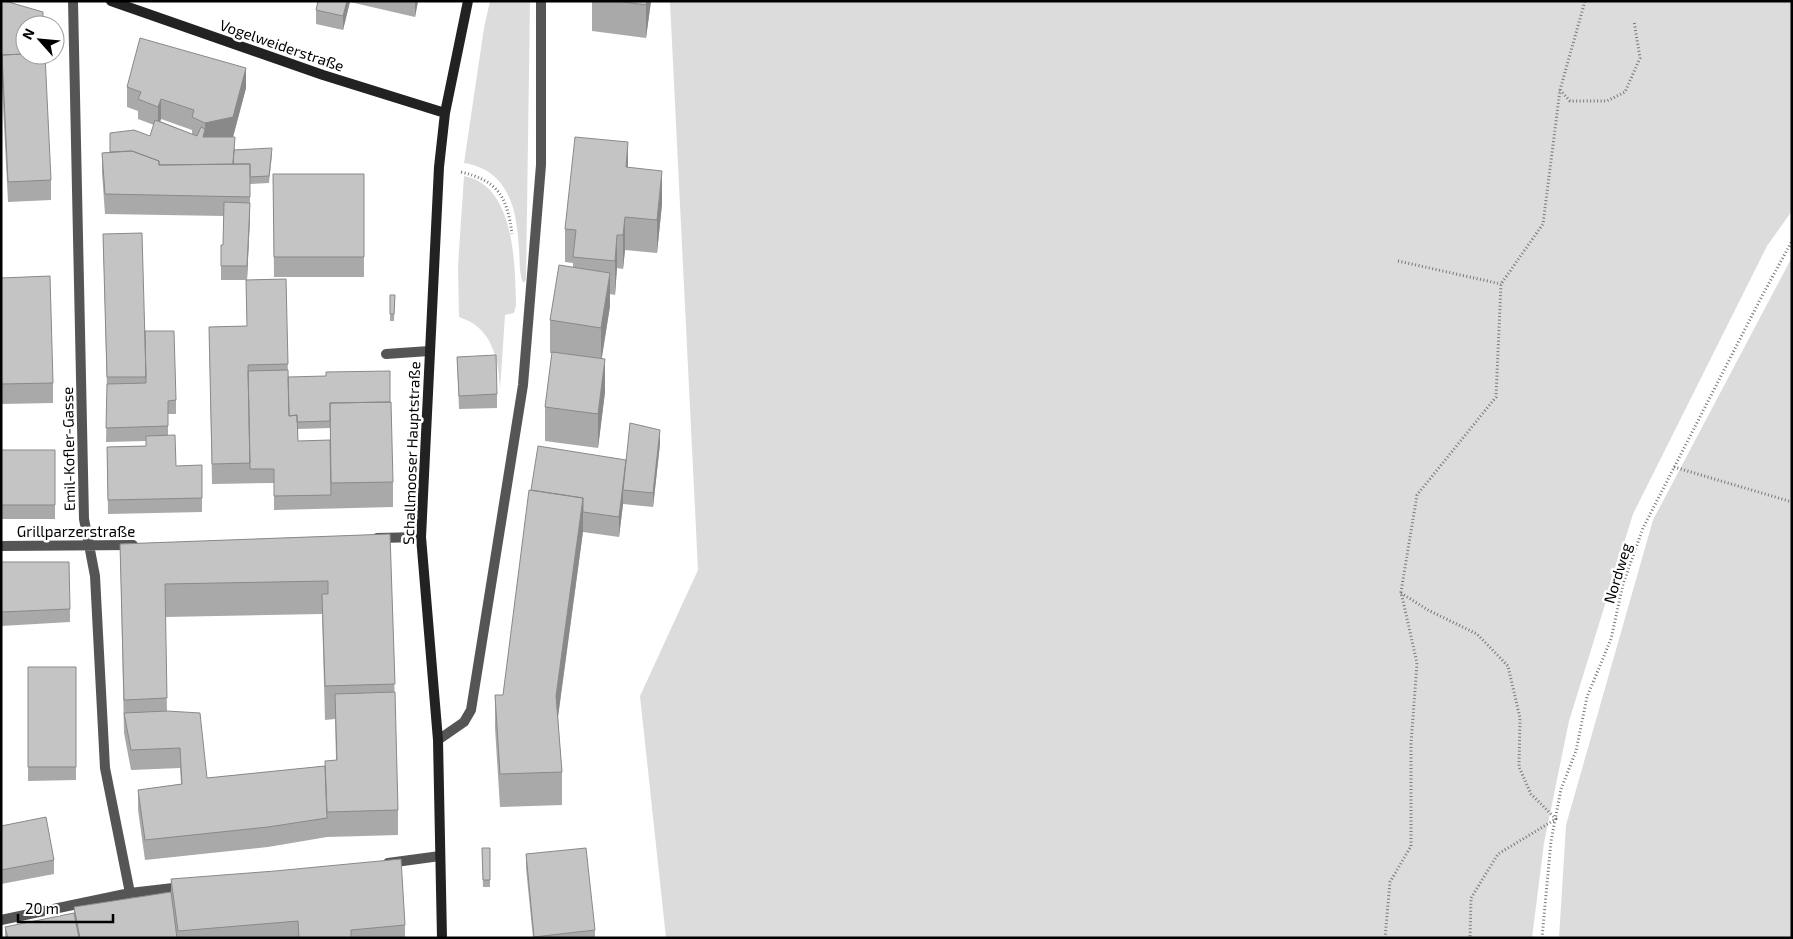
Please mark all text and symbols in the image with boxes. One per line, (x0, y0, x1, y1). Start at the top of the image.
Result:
north arrow (15, 15, 65, 65)
street label: Vogelweiderstraße (218, 15, 346, 75)
text: N (18, 26, 38, 42)
street label: Schallmooser Hauptstraße (399, 361, 423, 545)
street label: Emil-Kofler-Gasse (58, 387, 78, 511)
street label: Grillparzerstraße (17, 522, 135, 540)
street label: Nordweg (1599, 540, 1635, 605)
scale bar (18, 892, 112, 924)
text: 20 m (25, 899, 59, 917)

